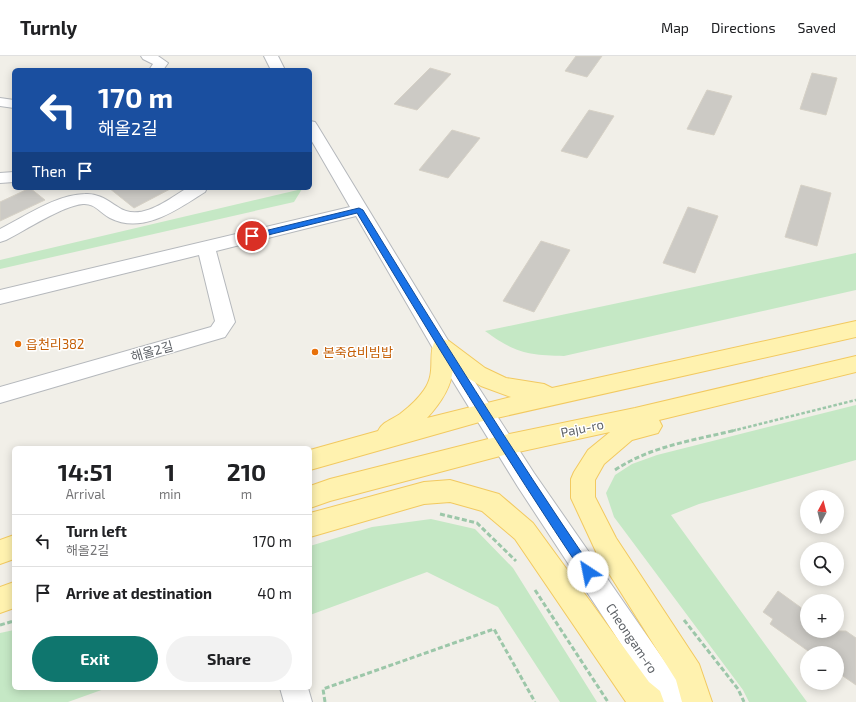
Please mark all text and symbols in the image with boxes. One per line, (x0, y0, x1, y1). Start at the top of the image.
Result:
text: Turnly (20, 16, 77, 39)
text: Map (661, 19, 689, 36)
text: Directions (711, 19, 776, 36)
text: Saved (798, 19, 836, 36)
text: 170 m (98, 80, 173, 114)
icon: left (32, 84, 84, 136)
text: 해올2길 (98, 117, 158, 139)
icon: arrive (74, 160, 96, 182)
text: Then (32, 162, 66, 180)
pin (235, 219, 269, 253)
icon: arrive (241, 225, 263, 247)
place label: 읍천리382 (26, 336, 84, 352)
street label: 해올2길 (129, 337, 175, 365)
marker: 읍천리382 (13, 339, 23, 349)
place label: 본죽&비빔밥 (323, 344, 393, 360)
marker: 본죽&비빔밥 (310, 347, 320, 357)
street label: Paju-ro (559, 416, 605, 440)
text: 14:51 (58, 457, 113, 486)
text: 1 (165, 457, 175, 486)
text: 210 (227, 457, 266, 486)
text: Arrival (66, 486, 105, 502)
text: min (159, 486, 181, 502)
text: m (241, 486, 252, 502)
north arrow (800, 490, 844, 534)
map controls (800, 490, 844, 690)
text: Turn left (66, 522, 127, 540)
icon: left (32, 530, 54, 552)
text: 170 m (253, 532, 292, 550)
text: 해올2길 (66, 542, 109, 558)
button: search (800, 542, 844, 586)
position arrow (567, 551, 609, 593)
icon: arrive (32, 582, 54, 604)
text: Arrive at destination (66, 584, 212, 602)
text: 40 m (257, 584, 292, 602)
button: + (800, 594, 844, 638)
street label: Cheongam-ro (603, 600, 661, 676)
button: Exit (32, 636, 158, 682)
button: Share (166, 636, 292, 682)
button: − (800, 646, 844, 690)

